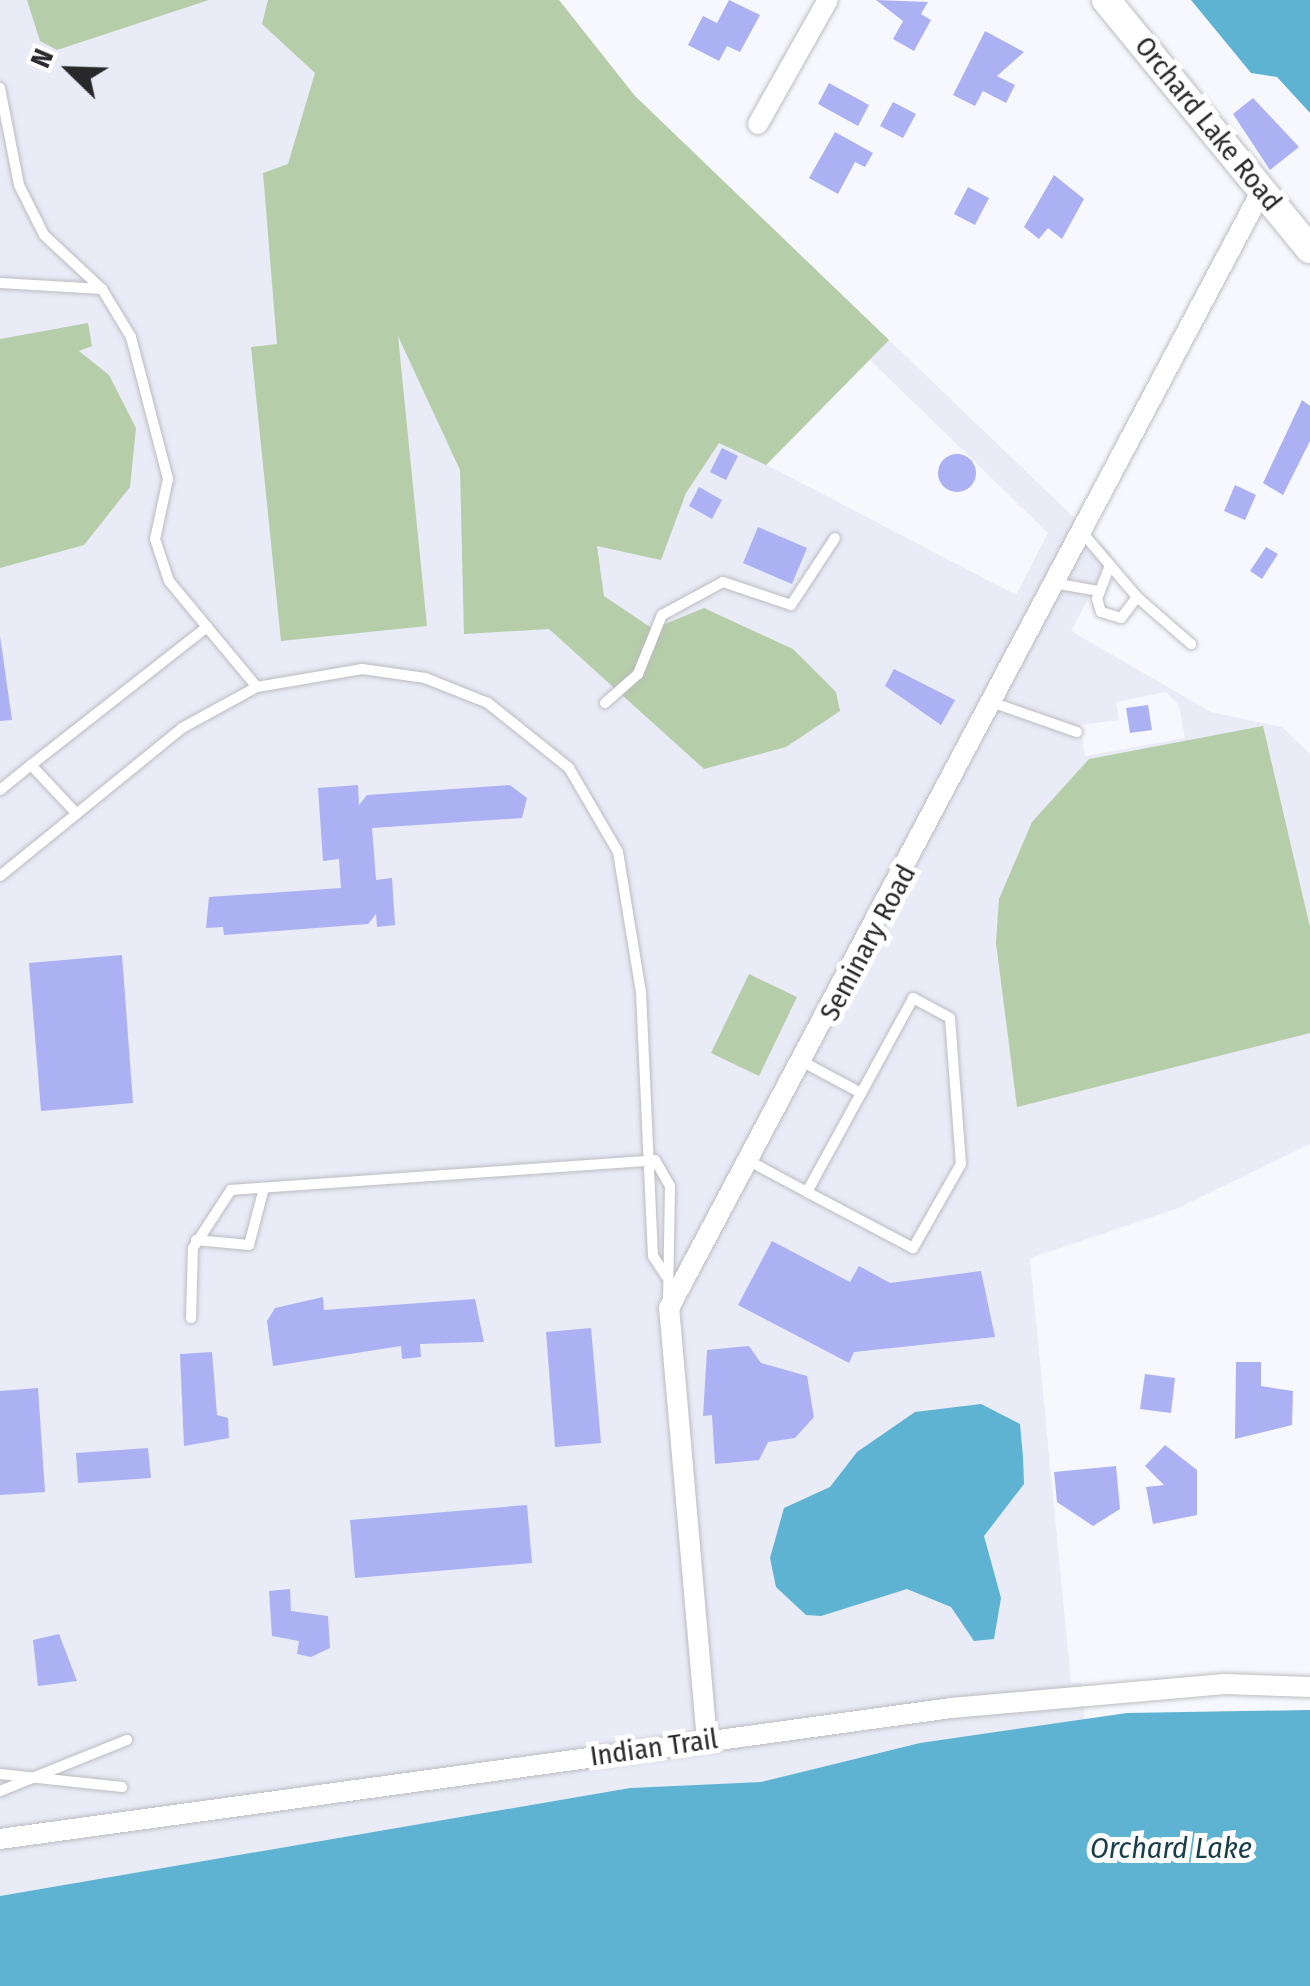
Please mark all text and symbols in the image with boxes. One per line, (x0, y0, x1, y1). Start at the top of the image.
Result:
north arrow (20, 20, 120, 120)
street label: Orchard Lake Road (1127, 30, 1289, 218)
text: N (23, 44, 60, 72)
street label: Seminary Road (813, 859, 923, 1027)
street label: Indian Trail (588, 1722, 720, 1774)
water label: Orchard Lake (1090, 1830, 1252, 1866)

